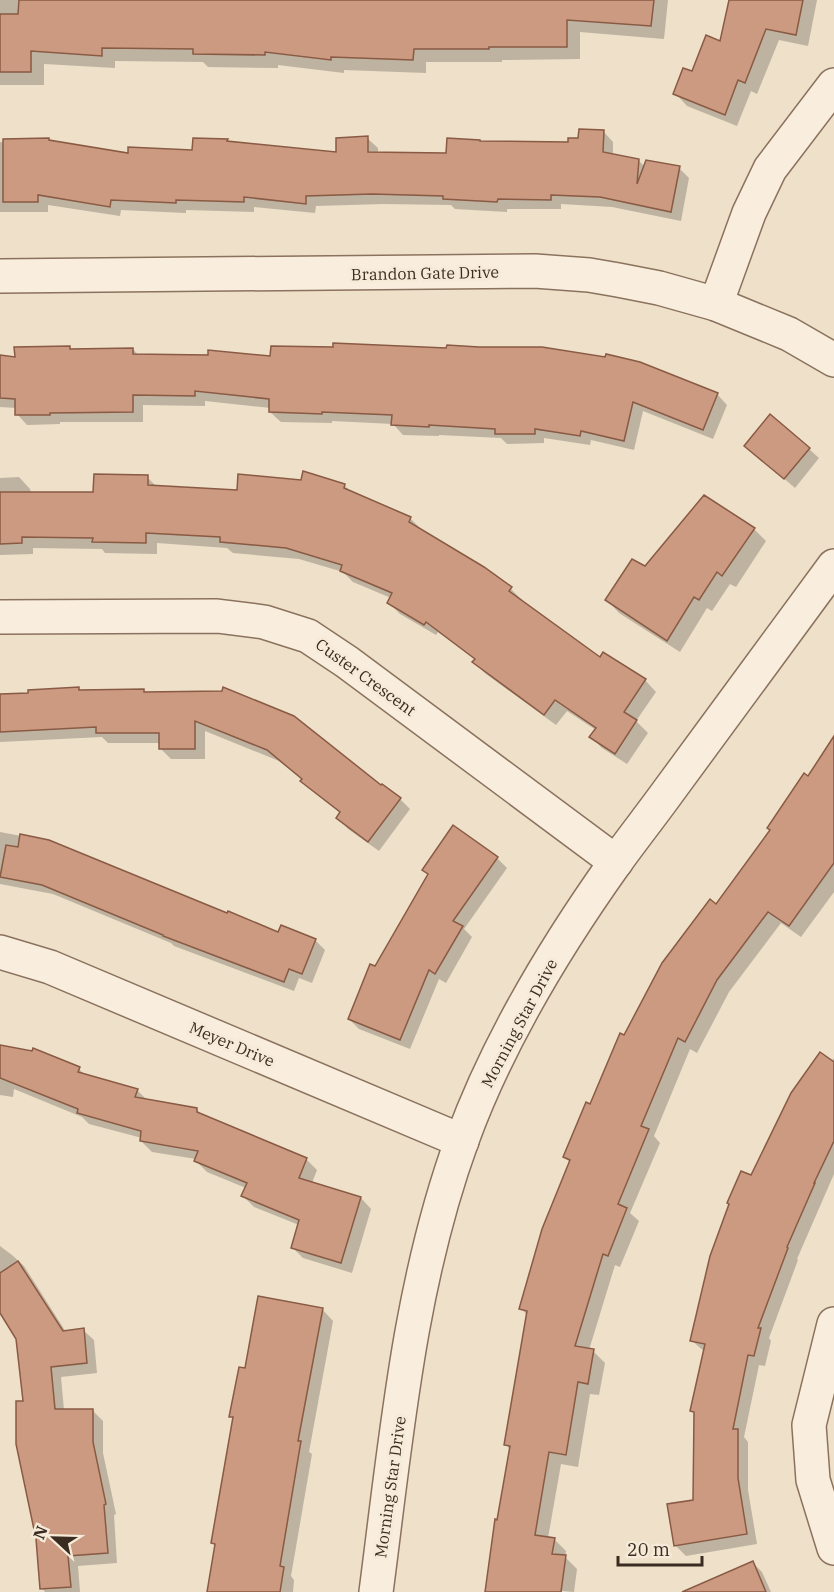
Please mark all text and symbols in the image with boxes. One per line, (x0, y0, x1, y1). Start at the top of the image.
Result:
street label: Brandon Gate Drive (351, 262, 499, 284)
street label: Custer Crescent (312, 634, 420, 720)
street label: Morning Star Drive (477, 955, 561, 1091)
street label: Meyer Drive (186, 1017, 278, 1071)
street label: Morning Star Drive (370, 1415, 410, 1559)
north arrow (24, 1508, 84, 1568)
text: N (28, 1523, 52, 1542)
scale bar (618, 1529, 702, 1567)
text: 20 m (627, 1538, 670, 1561)

